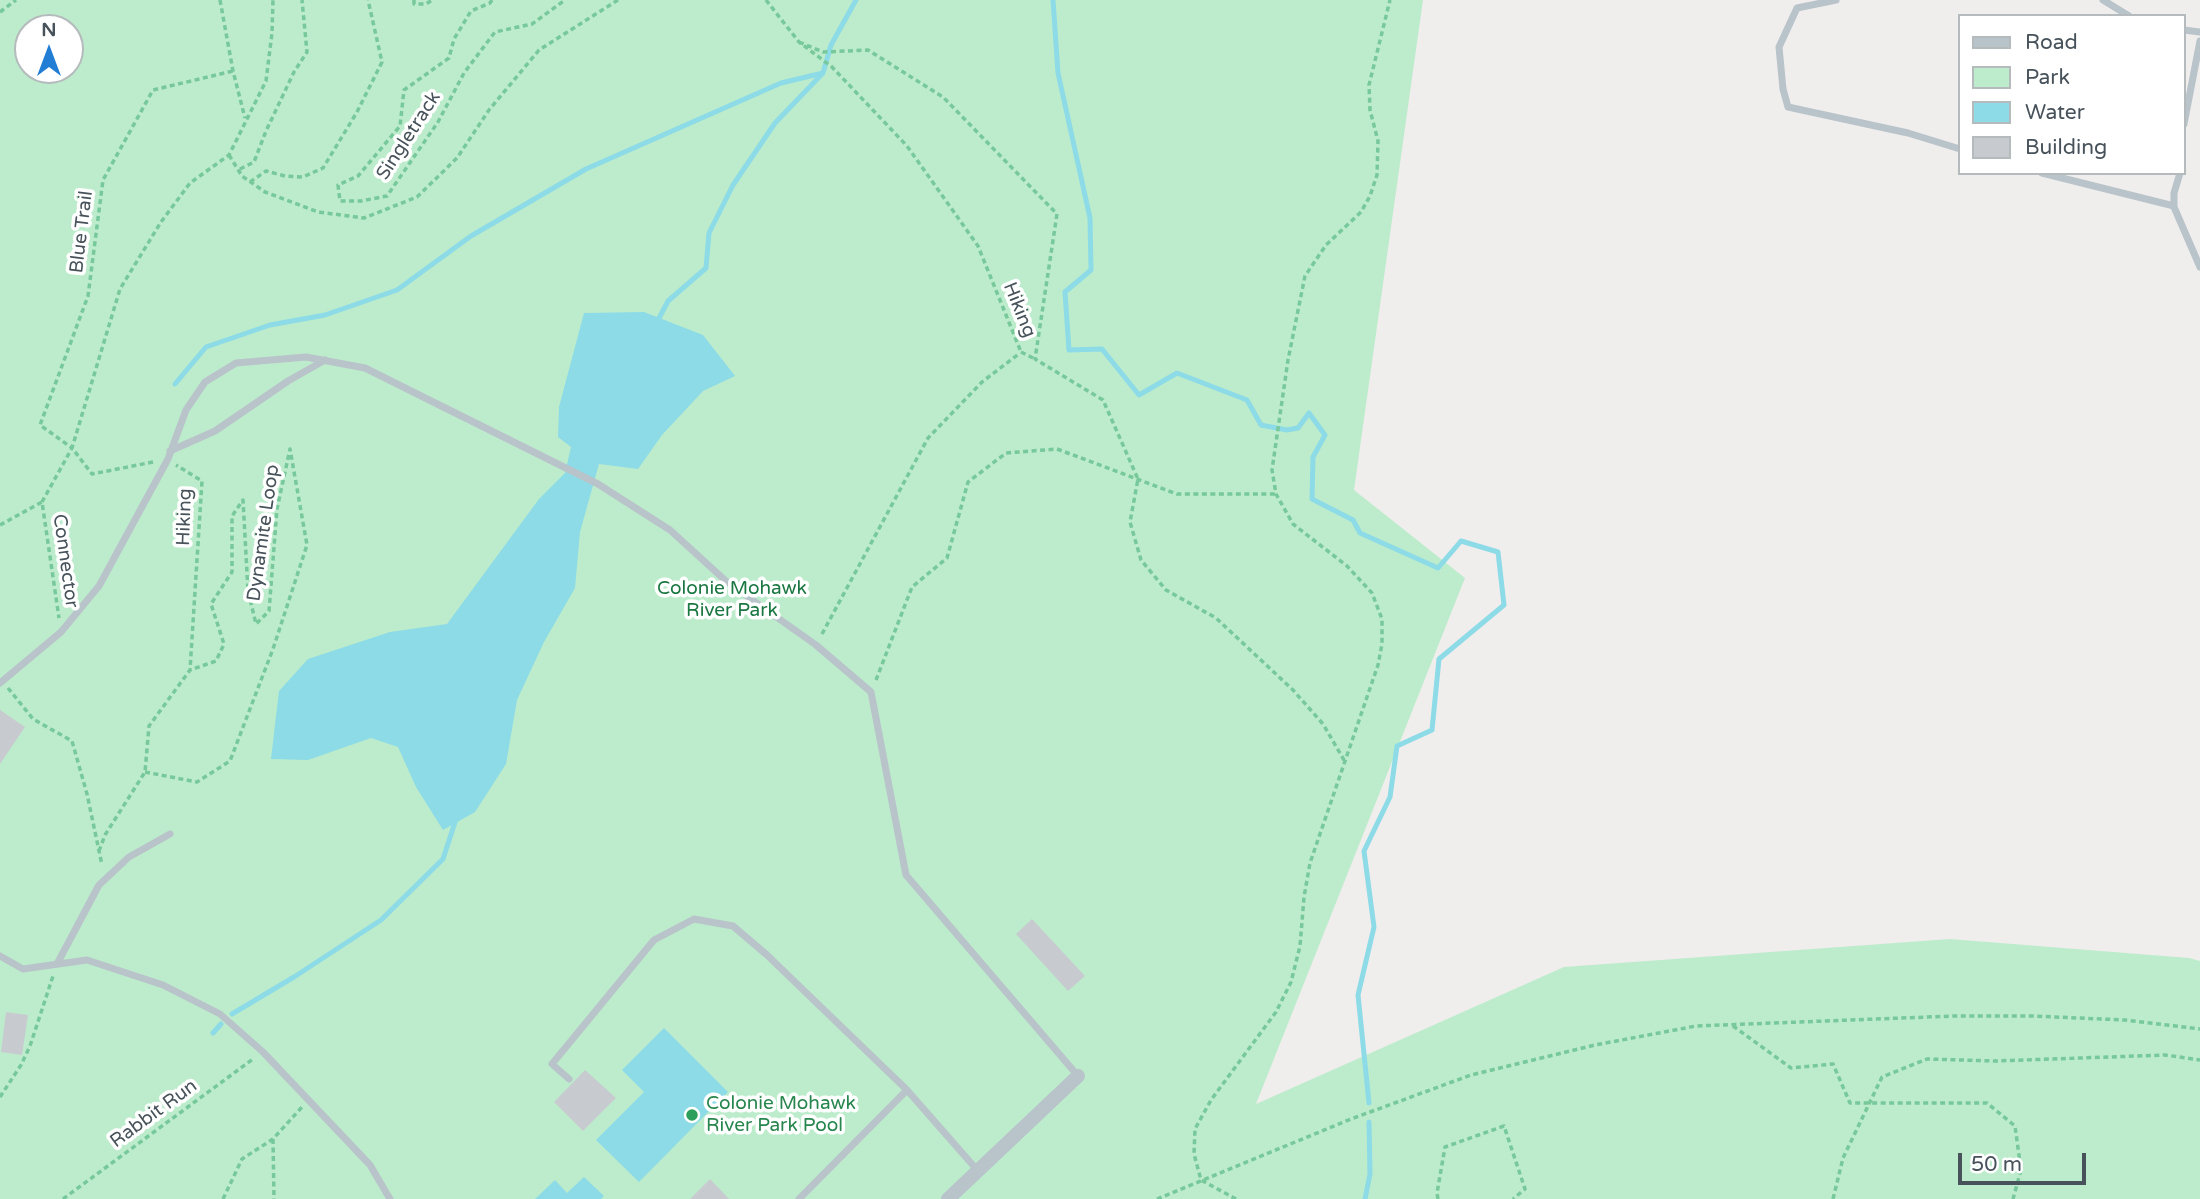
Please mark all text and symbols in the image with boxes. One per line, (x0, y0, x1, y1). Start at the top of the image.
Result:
north arrow (14, 14, 84, 84)
legend (1958, 14, 2186, 175)
text: N (41, 19, 57, 41)
text: Road (2025, 30, 2078, 55)
text: Park (2025, 65, 2070, 90)
street label: Singletrack (372, 87, 446, 185)
text: Water (2025, 100, 2085, 125)
text: Building (2025, 135, 2107, 160)
street label: Blue Trail (66, 189, 98, 275)
street label: Hiking (998, 279, 1040, 341)
street label: Dynamite Loop (243, 463, 285, 603)
street label: Hiking (173, 488, 197, 546)
street label: Connector (47, 513, 83, 609)
park label: Colonie Mohawk River Park (657, 578, 807, 622)
street label: Rabbit Run (106, 1075, 202, 1153)
place label: Colonie Mohawk River Park Pool (706, 1093, 856, 1137)
marker: Colonie Mohawk River Park Pool (684, 1107, 700, 1123)
scale bar (1962, 1140, 2090, 1184)
text: 50 m (1971, 1152, 2022, 1177)

